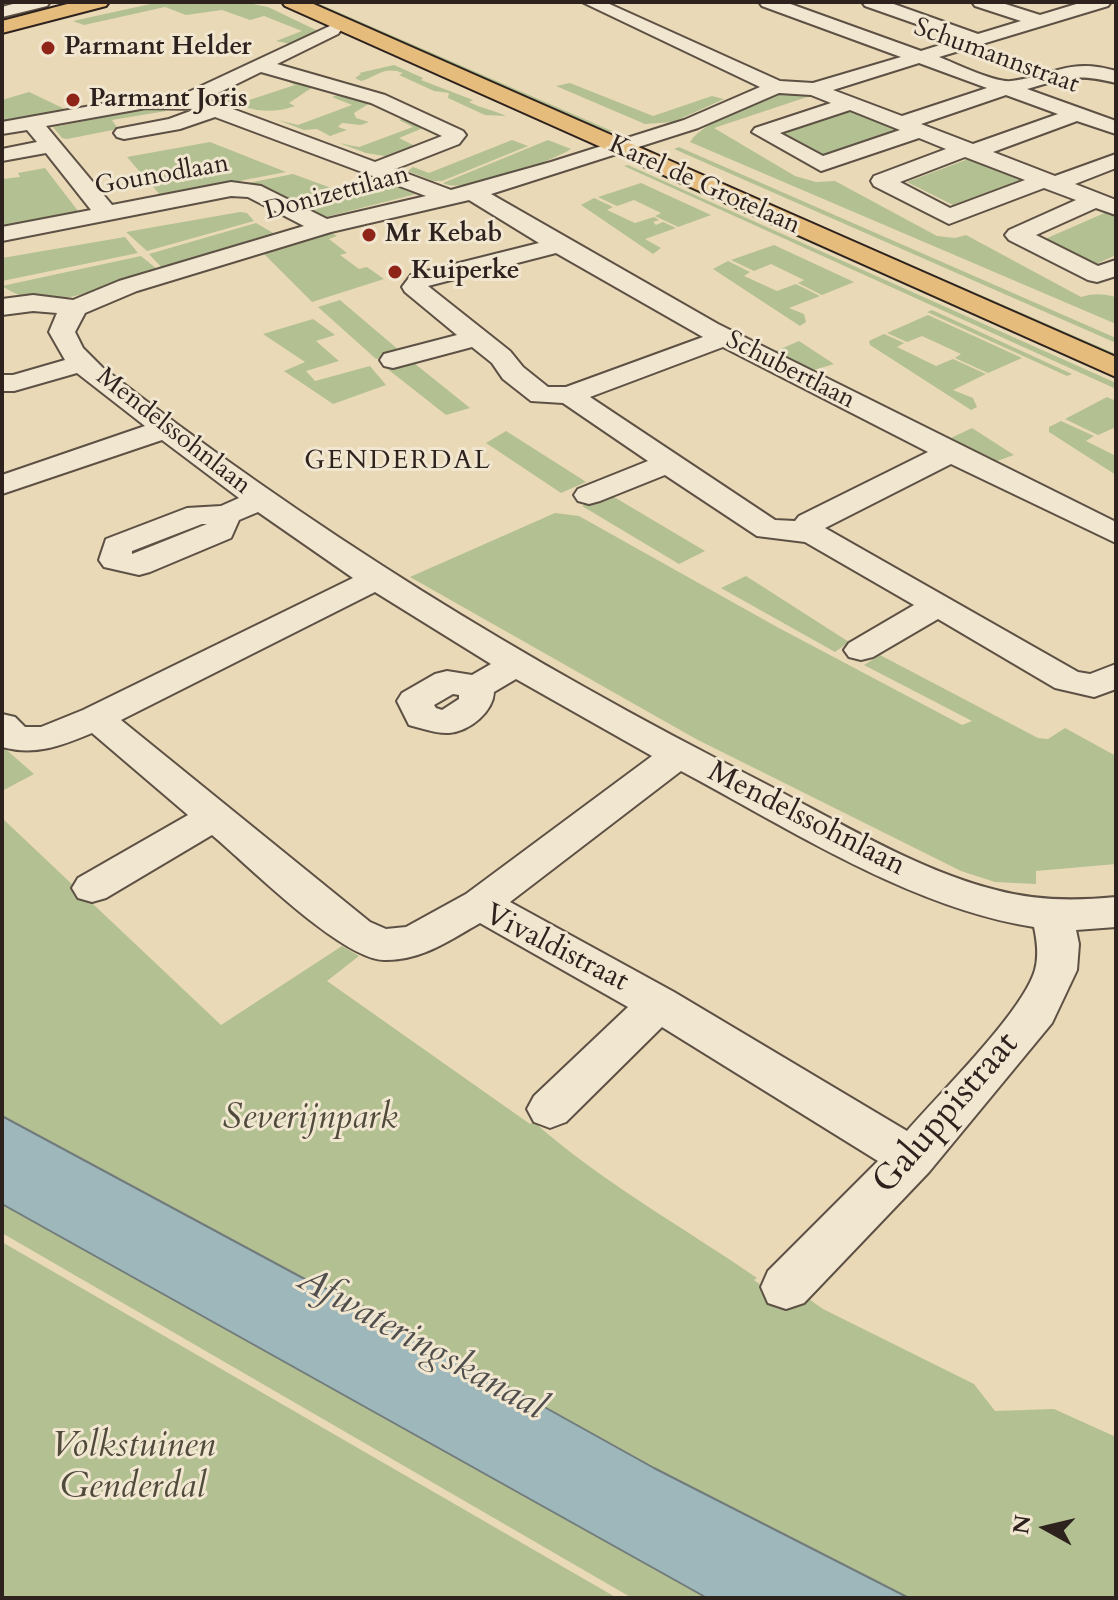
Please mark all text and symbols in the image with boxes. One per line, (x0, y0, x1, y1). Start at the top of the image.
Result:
street label: Schumannstraat (909, 13, 1083, 101)
place label: Parmant Helder (64, 32, 252, 64)
marker: Parmant Helder (39, 39, 57, 57)
place label: Parmant Joris (89, 84, 248, 116)
marker: Parmant Joris (64, 91, 82, 109)
street label: Karel de Grotelaan (604, 130, 804, 242)
street label: Gounodlaan (93, 149, 231, 203)
street label: Donizettilaan (261, 160, 413, 228)
place label: Mr Kebab (385, 219, 502, 251)
marker: Mr Kebab (360, 226, 378, 244)
place label: Kuiperke (411, 256, 520, 288)
marker: Kuiperke (386, 263, 404, 281)
street label: Schubertlaan (720, 325, 860, 417)
street label: Mendelssohnlaan (89, 362, 257, 502)
district label: GENDERDAL (304, 446, 492, 478)
street label: Mendelssohnlaan (701, 755, 911, 885)
street label: Vivaldistraat (478, 897, 634, 1001)
street label: Galuppistraat (865, 1024, 1029, 1204)
park label: Severijnpark (222, 1098, 398, 1142)
water label: Afwateringskanaal (289, 1258, 553, 1432)
park label: Volkstuinen Genderdal (51, 1426, 215, 1511)
north arrow (1006, 1488, 1086, 1568)
text: N (1006, 1513, 1038, 1536)

